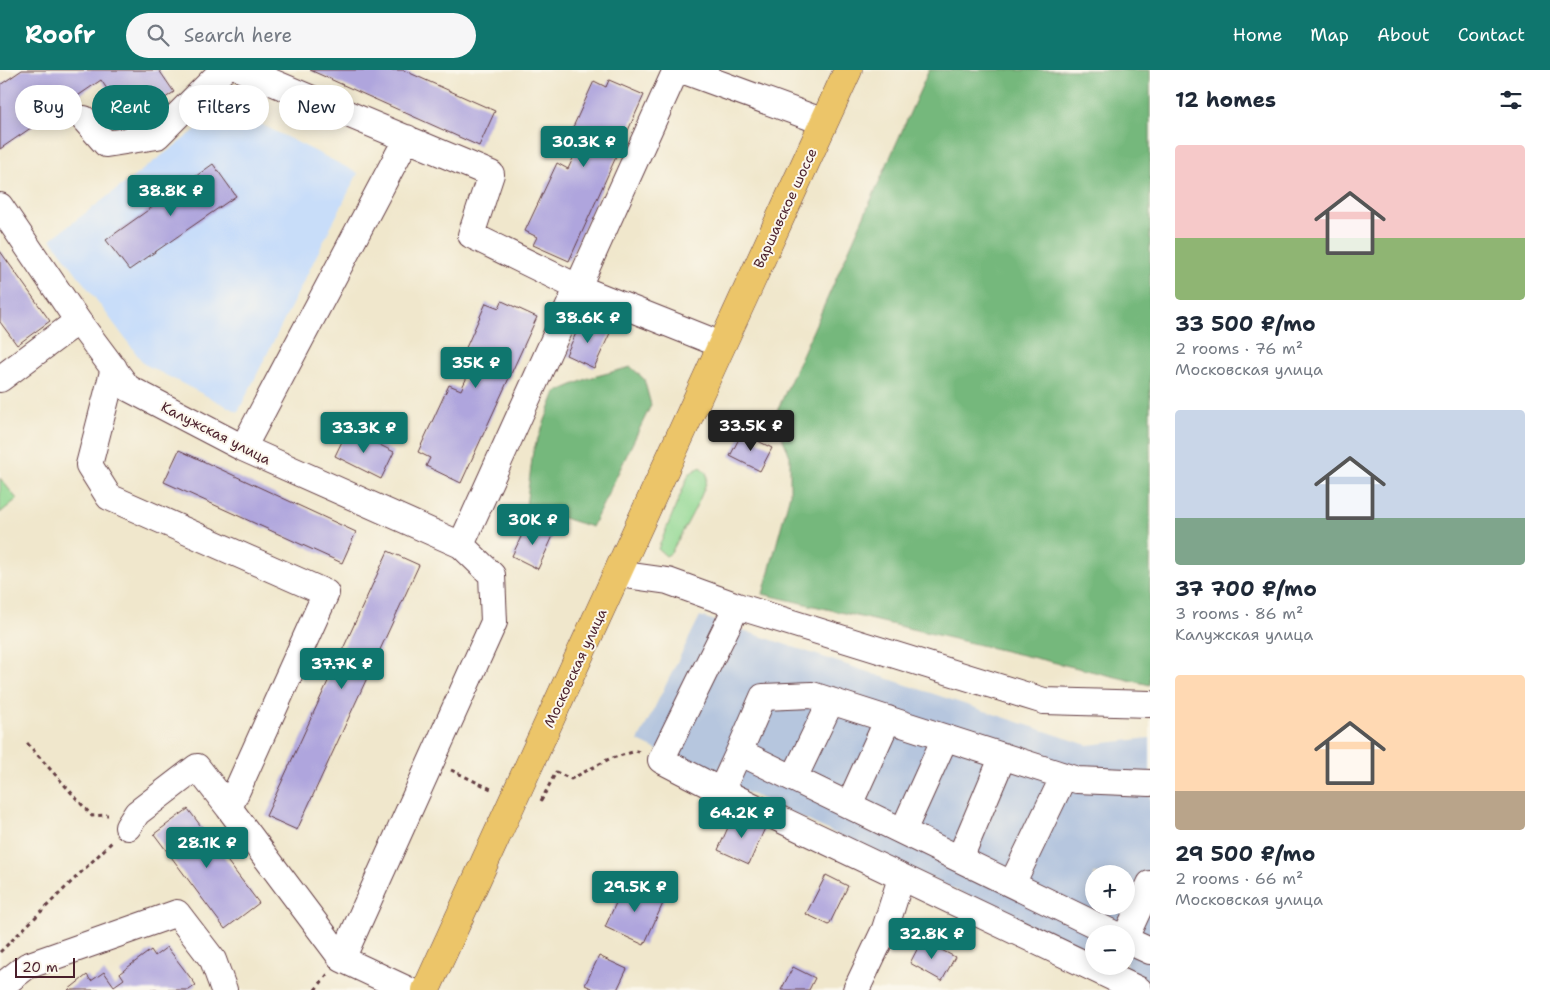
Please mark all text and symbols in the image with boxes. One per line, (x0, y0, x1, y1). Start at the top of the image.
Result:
search box (126, 13, 476, 58)
text: Roofr (25, 19, 96, 51)
icon: search (144, 21, 172, 49)
text: Search here (184, 23, 292, 48)
text: Home (1233, 23, 1282, 47)
text: Map (1310, 23, 1349, 47)
text: About (1377, 23, 1430, 47)
text: Contact (1458, 23, 1525, 47)
chip: Buy (15, 85, 82, 130)
chip: Rent (92, 85, 169, 130)
chip: Filters (179, 85, 269, 130)
chip: New (279, 85, 354, 130)
text: 12 homes (1175, 86, 1276, 114)
icon: filters (1497, 86, 1525, 114)
pin: 30.3K ₽ (538, 126, 630, 168)
text: 30.3K ₽ (552, 131, 616, 152)
street label: Варшавское шоссе (749, 145, 821, 271)
pin: 38.8K ₽ (125, 174, 217, 217)
icon: home (1305, 178, 1395, 268)
text: 38.8K ₽ (139, 180, 203, 201)
pin: 38.6K ₽ (542, 302, 634, 344)
text: 38.6K ₽ (556, 307, 620, 328)
text: 33 500 ₽/mo (1175, 310, 1316, 338)
text: 2 rooms · 76 m² (1175, 338, 1303, 359)
pin: 35K ₽ (441, 346, 511, 389)
text: 35K ₽ (452, 352, 500, 373)
text: Московская улица (1175, 359, 1323, 380)
street label: Калужская улица (158, 398, 274, 469)
pin: 33.5K ₽ (705, 410, 797, 452)
pin: 33.3K ₽ (318, 412, 410, 454)
text: 33.5K ₽ (719, 415, 783, 436)
text: 33.3K ₽ (332, 417, 396, 438)
icon: home (1305, 443, 1395, 533)
pin: 30K ₽ (498, 504, 568, 546)
text: 30K ₽ (508, 509, 558, 530)
text: 37 700 ₽/mo (1175, 575, 1317, 603)
text: 3 rooms · 86 m² (1175, 603, 1303, 624)
street label: Московская улица (540, 605, 611, 730)
text: Калужская улица (1175, 624, 1313, 645)
pin: 37.7K ₽ (296, 648, 388, 690)
text: 37.7K ₽ (311, 653, 373, 674)
icon: home (1305, 708, 1395, 798)
pin: 64.2K ₽ (696, 796, 788, 839)
text: 64.2K ₽ (710, 802, 774, 823)
pin: 28.1K ₽ (161, 826, 253, 869)
text: 28.1K ₽ (177, 832, 237, 853)
text: 29 500 ₽/mo (1175, 840, 1315, 868)
map controls (1085, 865, 1135, 975)
button: + (1085, 865, 1135, 915)
text: 2 rooms · 66 m² (1175, 868, 1303, 889)
pin: 29.5K ₽ (589, 870, 681, 913)
text: 29.5K ₽ (603, 876, 667, 897)
text: Московская улица (1175, 889, 1323, 910)
pin: 32.8K ₽ (886, 918, 978, 960)
text: 32.8K ₽ (900, 923, 964, 944)
button: − (1085, 925, 1135, 975)
scale bar (15, 955, 75, 978)
text: 20 m (22, 958, 58, 976)

